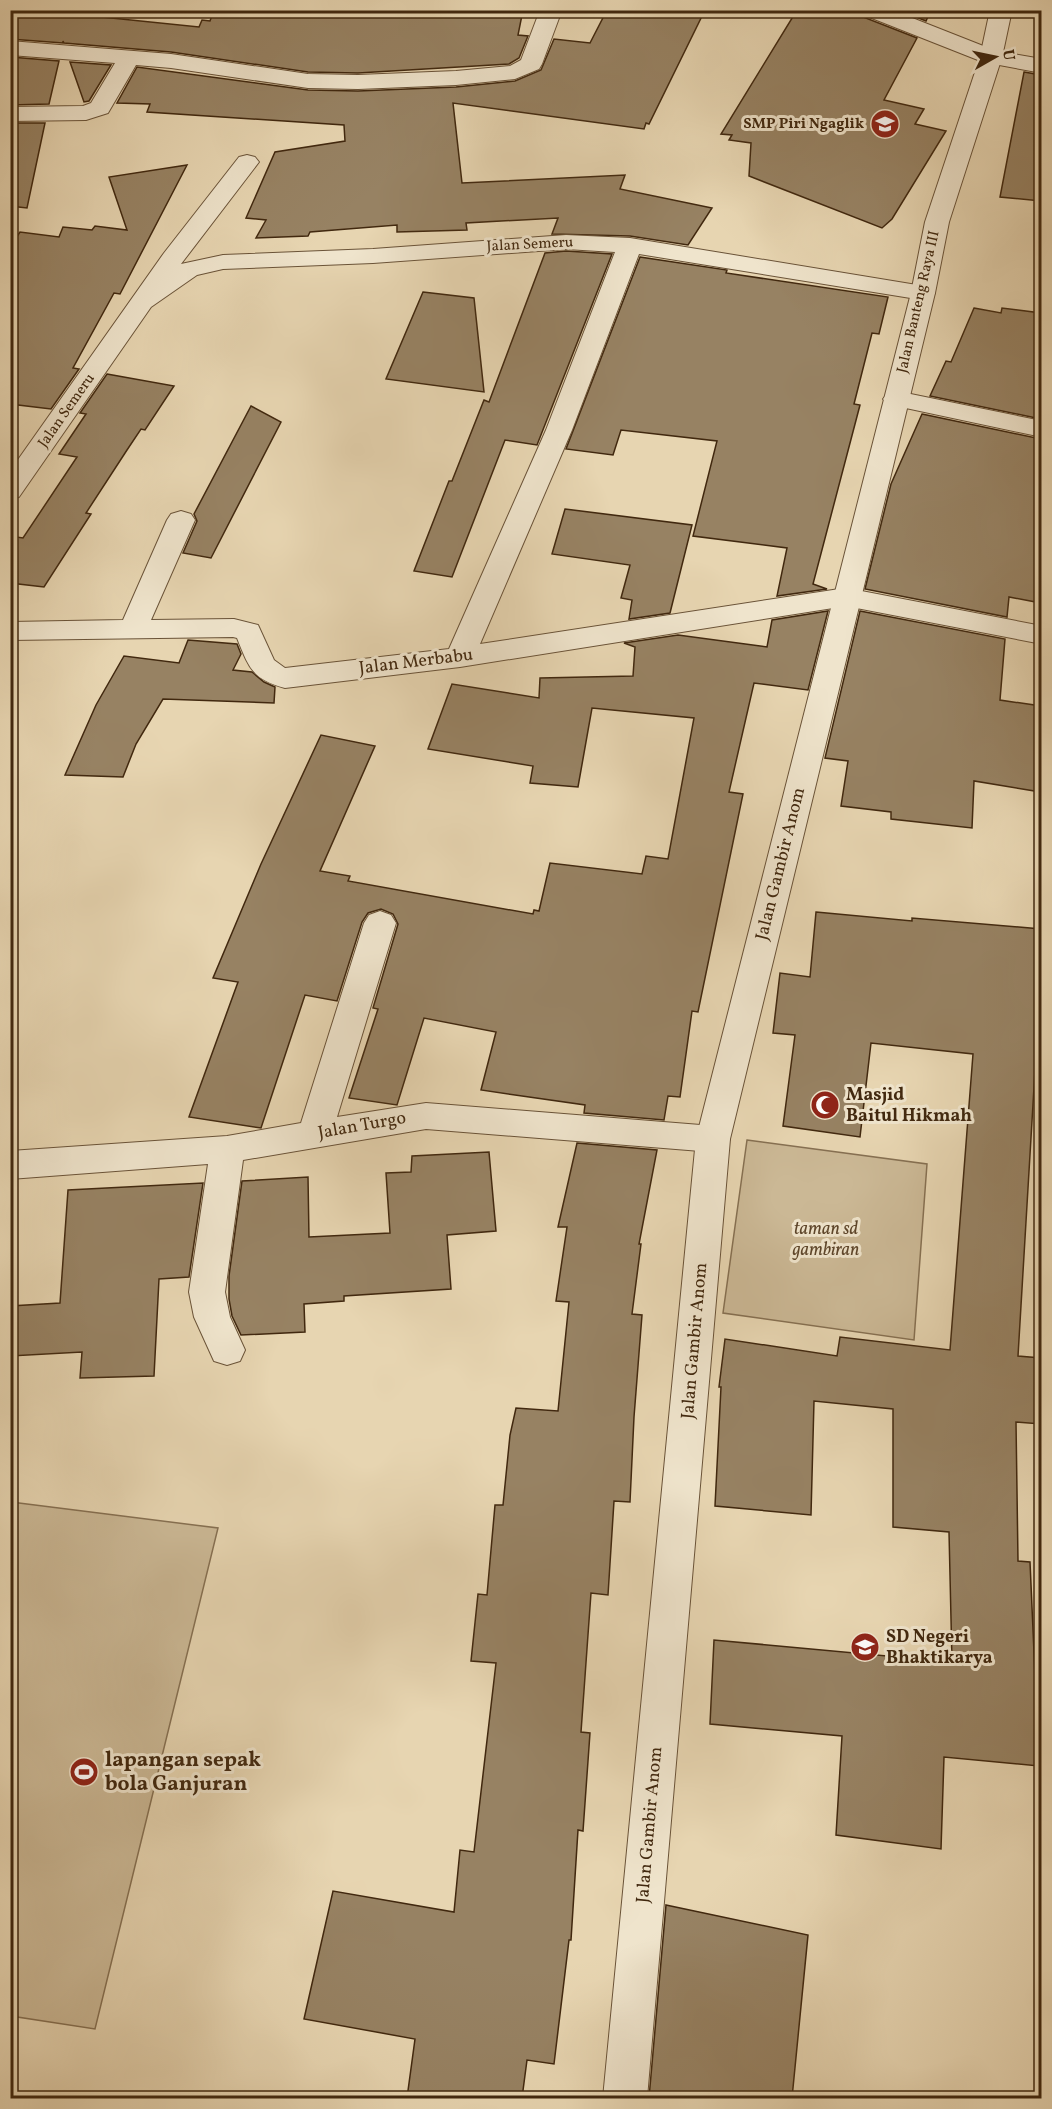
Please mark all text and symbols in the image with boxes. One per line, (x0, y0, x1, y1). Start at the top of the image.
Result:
north arrow (965, 27, 1025, 87)
text: U (996, 48, 1020, 62)
school or university icon: SMP Piri Ngaglik (869, 108, 901, 140)
place label: SMP Piri Ngaglik (743, 114, 864, 135)
street label: Jalan Banteng Raya III (892, 229, 946, 375)
street label: Jalan Semeru (486, 232, 574, 258)
street label: Jalan Semeru (33, 369, 101, 453)
street label: Jalan Merbabu (357, 643, 475, 681)
street label: Jalan Gambir Anom (750, 785, 812, 943)
place label: Masjid Baitul Hikmah (846, 1083, 972, 1129)
mosque icon: Masjid Baitul Hikmah (809, 1089, 841, 1121)
street label: Jalan Turgo (316, 1106, 408, 1146)
park label: taman sd gambiran (792, 1217, 859, 1263)
street label: Jalan Gambir Anom (676, 1262, 714, 1420)
place label: SD Negeri Bhaktikarya (886, 1625, 993, 1671)
school or university icon: SD Negeri Bhaktikarya (849, 1631, 881, 1663)
place label: lapangan sepak bola Ganjuran (105, 1746, 261, 1799)
street label: Jalan Gambir Anom (631, 1746, 669, 1904)
sports icon: lapangan sepak bola Ganjuran (68, 1756, 100, 1788)

